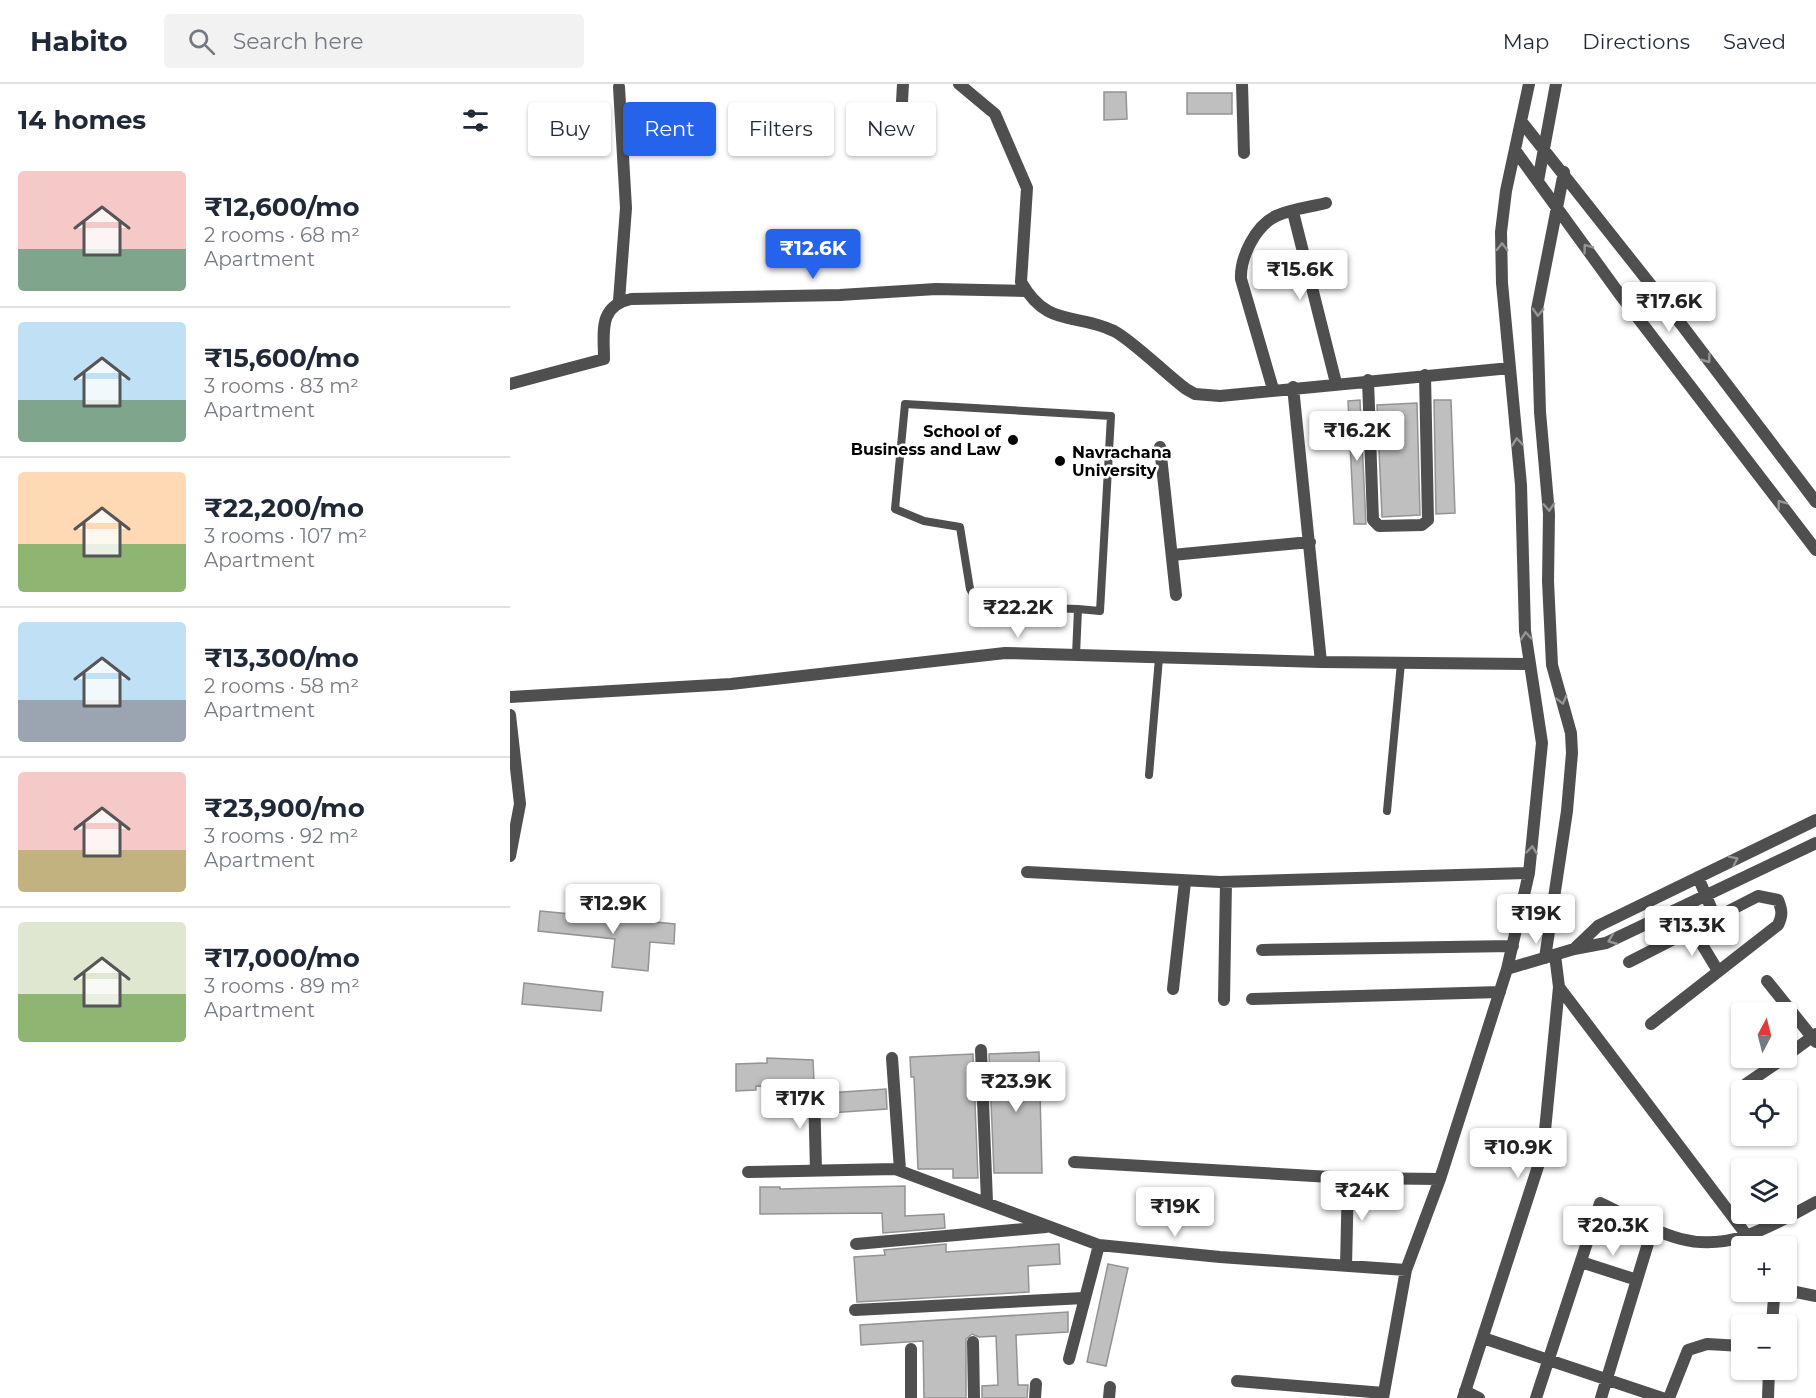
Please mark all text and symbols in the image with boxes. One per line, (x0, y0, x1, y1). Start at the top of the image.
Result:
search box (164, 14, 584, 68)
text: Habito (30, 24, 128, 58)
icon: search (185, 25, 218, 58)
text: Search here (233, 28, 364, 55)
text: Map (1503, 29, 1549, 54)
text: Directions (1582, 29, 1690, 54)
text: Saved (1723, 29, 1786, 54)
chip: Buy (528, 102, 611, 156)
chip: Rent (623, 102, 716, 156)
chip: Filters (728, 102, 834, 156)
chip: New (846, 102, 936, 156)
text: 14 homes (18, 104, 146, 136)
icon: filters (459, 104, 492, 137)
text: ₹12,600/mo (204, 191, 360, 223)
icon: home (66, 195, 138, 267)
text: 2 rooms · 68 m² (204, 223, 360, 247)
pin: ₹12.6K (764, 229, 862, 280)
text: ₹12.6K (780, 236, 846, 260)
one-way arrow (1496, 243, 1508, 252)
one-way arrow (1583, 244, 1594, 255)
text: Apartment (204, 247, 315, 271)
pin: ₹15.6K (1251, 250, 1349, 301)
text: ₹15.6K (1267, 257, 1333, 281)
pin: ₹17.6K (1620, 282, 1718, 333)
text: ₹17.6K (1636, 289, 1702, 313)
one-way arrow (1531, 308, 1544, 317)
text: ₹15,600/mo (204, 342, 359, 374)
icon: home (66, 346, 138, 418)
one-way arrow (1700, 352, 1711, 363)
text: 3 rooms · 83 m² (204, 374, 359, 398)
text: Apartment (204, 398, 315, 422)
pin: ₹16.2K (1308, 411, 1406, 462)
text: ₹16.2K (1323, 418, 1391, 442)
place label: School of Business and Law (851, 422, 1002, 459)
marker: School of Business and Law (1006, 433, 1020, 447)
one-way arrow (1511, 437, 1524, 446)
place label: Navrachana University (1072, 443, 1172, 480)
marker: Navrachana University (1053, 454, 1067, 468)
text: ₹22,200/mo (204, 492, 364, 524)
icon: home (66, 496, 138, 568)
one-way arrow (1777, 499, 1788, 510)
one-way arrow (1542, 502, 1555, 511)
text: 3 rooms · 107 m² (204, 524, 367, 548)
text: Apartment (204, 548, 315, 572)
pin: ₹22.2K (969, 588, 1067, 639)
text: ₹22.2K (983, 595, 1053, 619)
one-way arrow (1520, 632, 1533, 641)
text: ₹13,300/mo (204, 642, 359, 674)
icon: home (66, 646, 138, 718)
text: 2 rooms · 58 m² (204, 674, 359, 698)
one-way arrow (1555, 694, 1567, 705)
text: Apartment (204, 698, 315, 722)
text: ₹23,900/mo (204, 792, 365, 824)
icon: home (66, 796, 138, 868)
text: 3 rooms · 92 m² (204, 824, 358, 848)
one-way arrow (1525, 846, 1538, 855)
text: Apartment (204, 848, 315, 872)
one-way arrow (1728, 855, 1739, 867)
pin: ₹12.9K (564, 884, 662, 935)
text: ₹12.9K (579, 891, 647, 915)
pin: ₹19K (1500, 894, 1572, 945)
text: ₹19K (1511, 901, 1561, 925)
pin: ₹13.3K (1643, 906, 1741, 957)
text: ₹13.3K (1659, 913, 1725, 937)
one-way arrow (1607, 933, 1618, 945)
text: ₹17,000/mo (204, 942, 360, 974)
icon: home (66, 946, 138, 1018)
text: 3 rooms · 89 m² (204, 974, 360, 998)
text: Apartment (204, 998, 315, 1022)
north arrow (1731, 1002, 1797, 1068)
map controls (1731, 1002, 1797, 1380)
pin: ₹23.9K (967, 1062, 1065, 1113)
text: ₹23.9K (981, 1069, 1051, 1093)
pin: ₹17K (764, 1079, 836, 1130)
button: locate (1731, 1080, 1797, 1146)
text: ₹17K (775, 1086, 825, 1110)
pin: ₹10.9K (1469, 1128, 1567, 1179)
text: ₹10.9K (1484, 1135, 1552, 1159)
button: layers (1731, 1158, 1797, 1224)
pin: ₹24K (1326, 1171, 1398, 1222)
text: ₹24K (1335, 1178, 1389, 1202)
pin: ₹19K (1139, 1187, 1211, 1238)
text: ₹19K (1150, 1194, 1200, 1218)
pin: ₹20.3K (1564, 1206, 1662, 1257)
text: ₹20.3K (1577, 1213, 1649, 1237)
button: + (1731, 1236, 1797, 1302)
button: − (1731, 1314, 1797, 1380)

